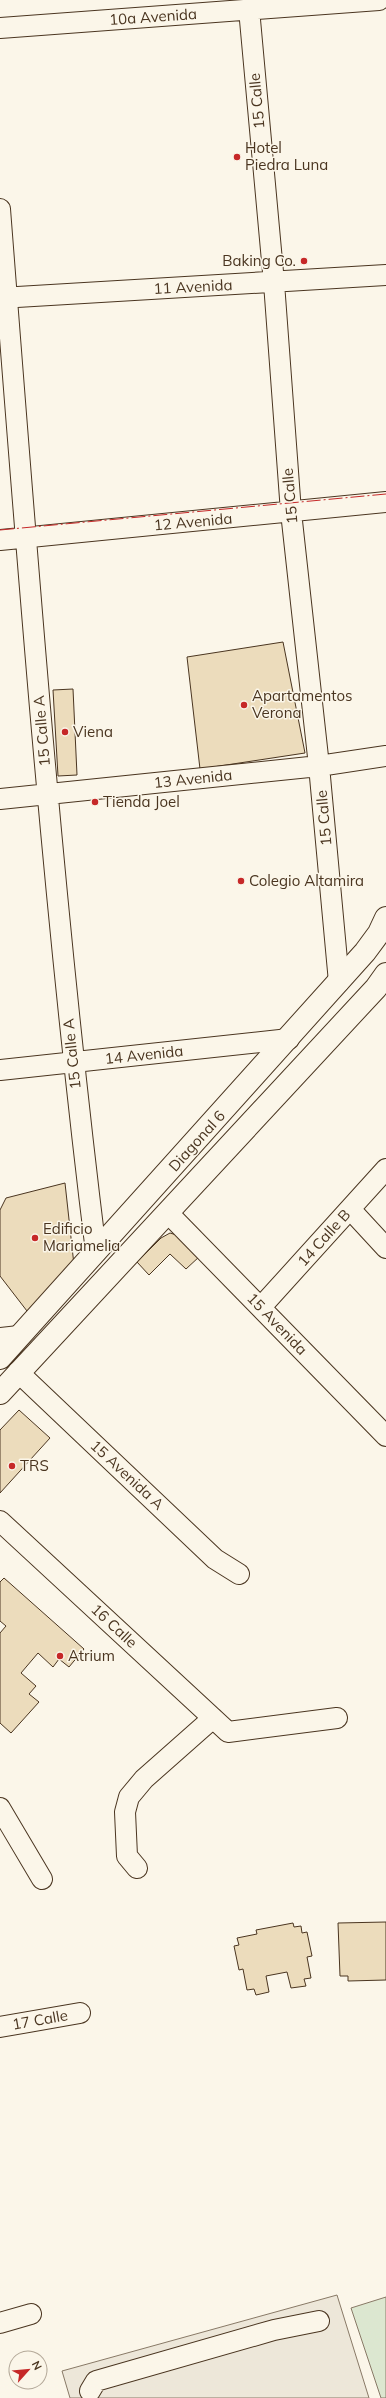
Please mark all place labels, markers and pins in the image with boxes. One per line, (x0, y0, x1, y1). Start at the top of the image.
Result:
place label: Hotel Piedra Luna (245, 138, 328, 174)
marker: Hotel Piedra Luna (232, 152, 242, 162)
place label: Baking Co. (222, 251, 296, 270)
marker: Baking Co. (299, 256, 309, 266)
place label: Apartamentos Verona (252, 686, 352, 722)
marker: Apartamentos Verona (239, 700, 249, 710)
place label: Viena (73, 722, 113, 741)
marker: Viena (60, 727, 70, 737)
place label: Tienda Joel (103, 792, 180, 811)
marker: Tienda Joel (90, 797, 100, 807)
place label: Colegio Altamira (249, 871, 364, 890)
marker: Colegio Altamira (236, 876, 246, 886)
place label: Edificio Mariamelia (43, 1219, 120, 1255)
marker: Edificio Mariamelia (30, 1233, 40, 1243)
place label: TRS (20, 1456, 49, 1475)
marker: TRS (7, 1461, 17, 1471)
place label: Atrium (68, 1646, 115, 1665)
marker: Atrium (55, 1651, 65, 1661)

